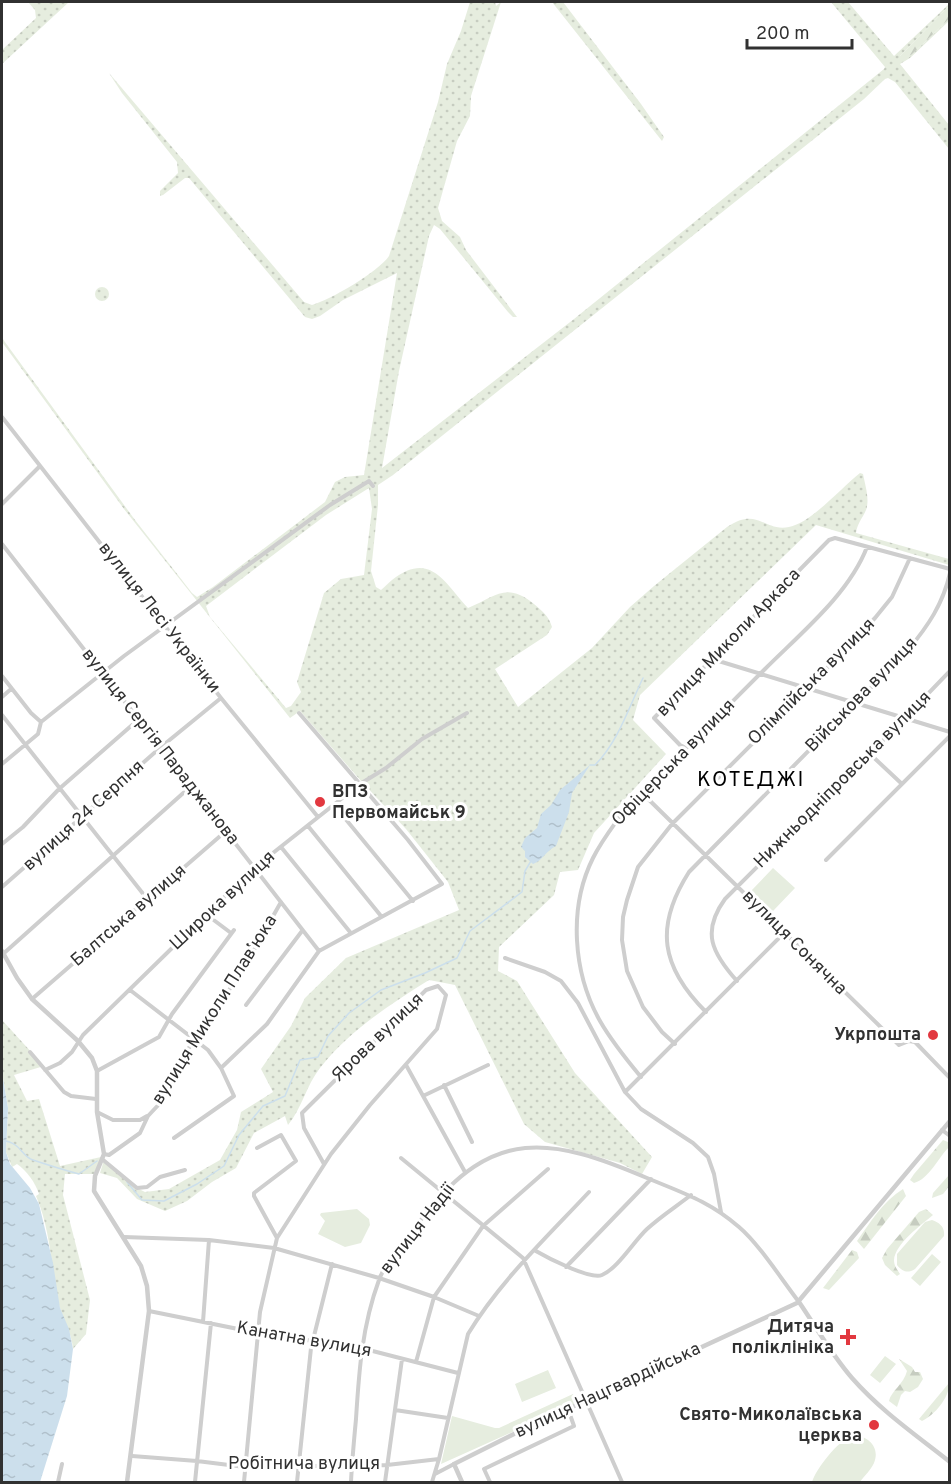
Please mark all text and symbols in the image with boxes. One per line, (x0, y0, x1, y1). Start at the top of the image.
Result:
scale bar (747, 12, 852, 50)
text: 200 m (756, 23, 809, 46)
street label: вулиця Лесі Українки (93, 538, 225, 698)
street label: вулиця Миколи Аркаса (652, 564, 806, 722)
street label: Олімпійська вулиця (743, 613, 881, 751)
street label: Військова вулиця (801, 632, 923, 758)
street label: вулиця Сергія Параджанова (76, 644, 244, 850)
street label: Нижньодніпровська вулиця (749, 686, 937, 874)
street label: Офіцерська вулиця (607, 695, 741, 831)
street label: вулиця 24 Серпня (19, 755, 149, 877)
district label: КОТЕДЖІ (697, 767, 805, 794)
place label: ВПЗ Первомайськ 9 (332, 781, 466, 825)
marker: ВПЗ Первомайськ 9 (313, 795, 327, 809)
street label: Широка вулиця (165, 846, 281, 956)
street label: Балтська вулиця (67, 860, 191, 972)
street label: вулиця Сонячна (737, 886, 851, 1000)
street label: вулиця Миколи Плавʼюка (147, 911, 283, 1109)
street label: Ярова вулиця (327, 988, 429, 1088)
place label: Укрпошта (834, 1024, 921, 1047)
marker: Укрпошта (926, 1028, 940, 1042)
street label: вулиця Надії (375, 1179, 461, 1279)
place label: Дитяча поліклініка (732, 1316, 834, 1360)
street label: Канатна вулиця (235, 1317, 373, 1363)
marker: Дитяча поліклініка (839, 1328, 857, 1346)
street label: вулиця Нацгвардійська (512, 1338, 704, 1444)
place label: Свято-Миколаївська церква (679, 1404, 862, 1448)
marker: Свято-Миколаївська церква (867, 1418, 881, 1432)
street label: Робітнича вулиця (228, 1453, 380, 1476)

